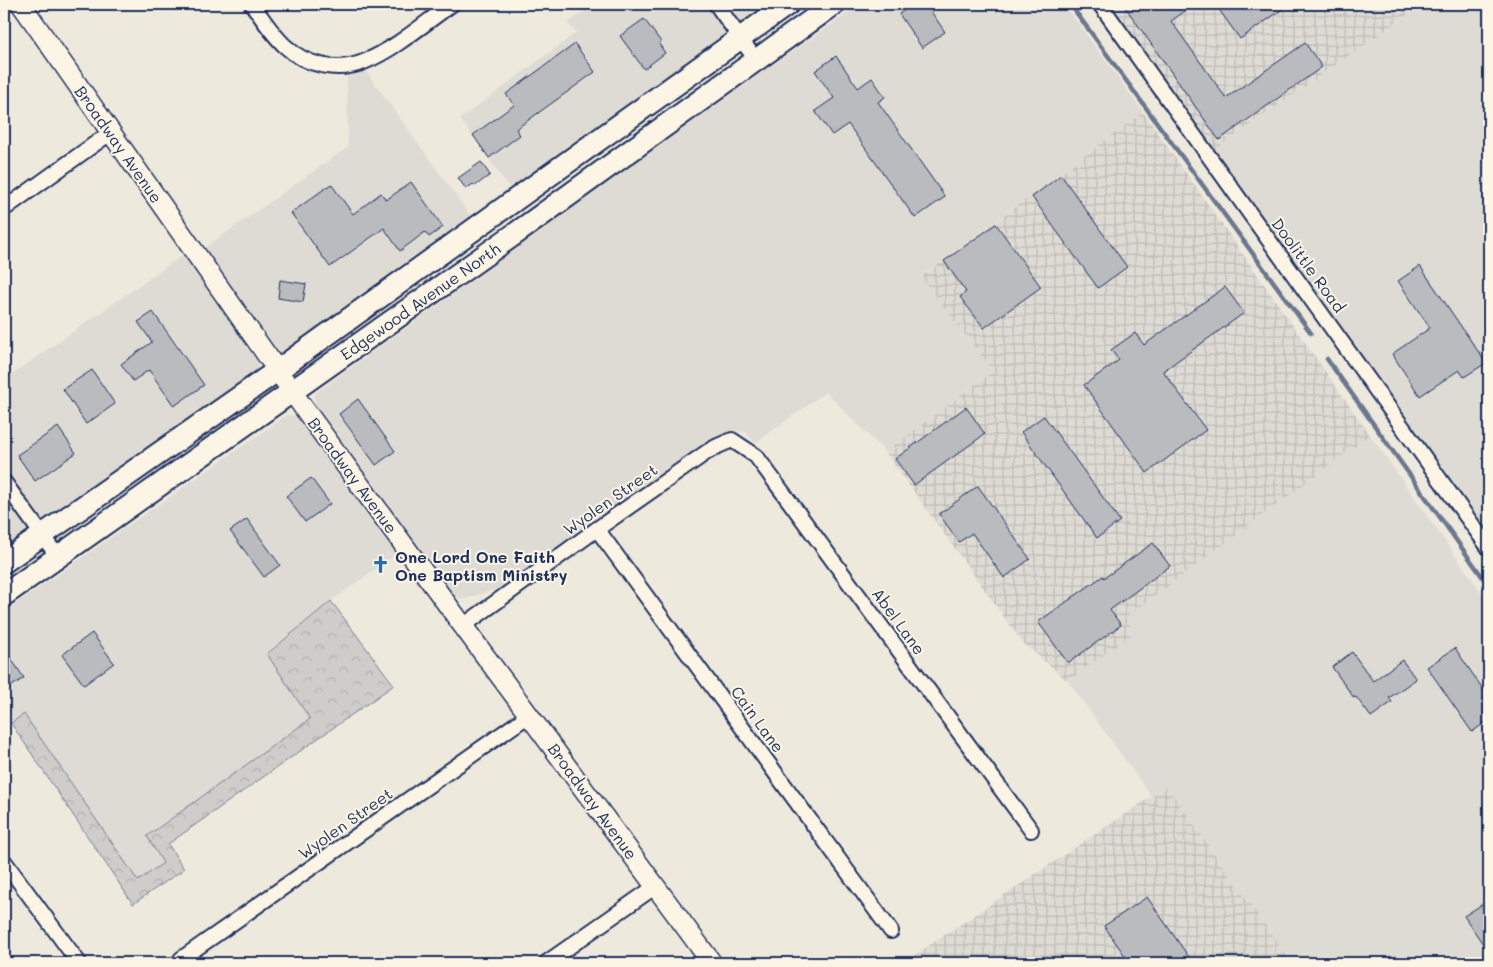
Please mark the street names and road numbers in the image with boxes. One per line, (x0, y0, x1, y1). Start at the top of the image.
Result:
street label: Broadway Avenue (71, 81, 167, 207)
street label: Doolittle Road (1268, 214, 1350, 316)
street label: Edgewood Avenue North (336, 238, 504, 364)
street label: Broadway Avenue (304, 413, 402, 537)
street label: Wyolen Street (559, 459, 661, 539)
street label: Abel Lane (868, 583, 930, 659)
street label: Cain Lane (727, 682, 789, 756)
street label: Broadway Avenue (544, 739, 642, 863)
street label: Wyolen Street (294, 783, 396, 863)

